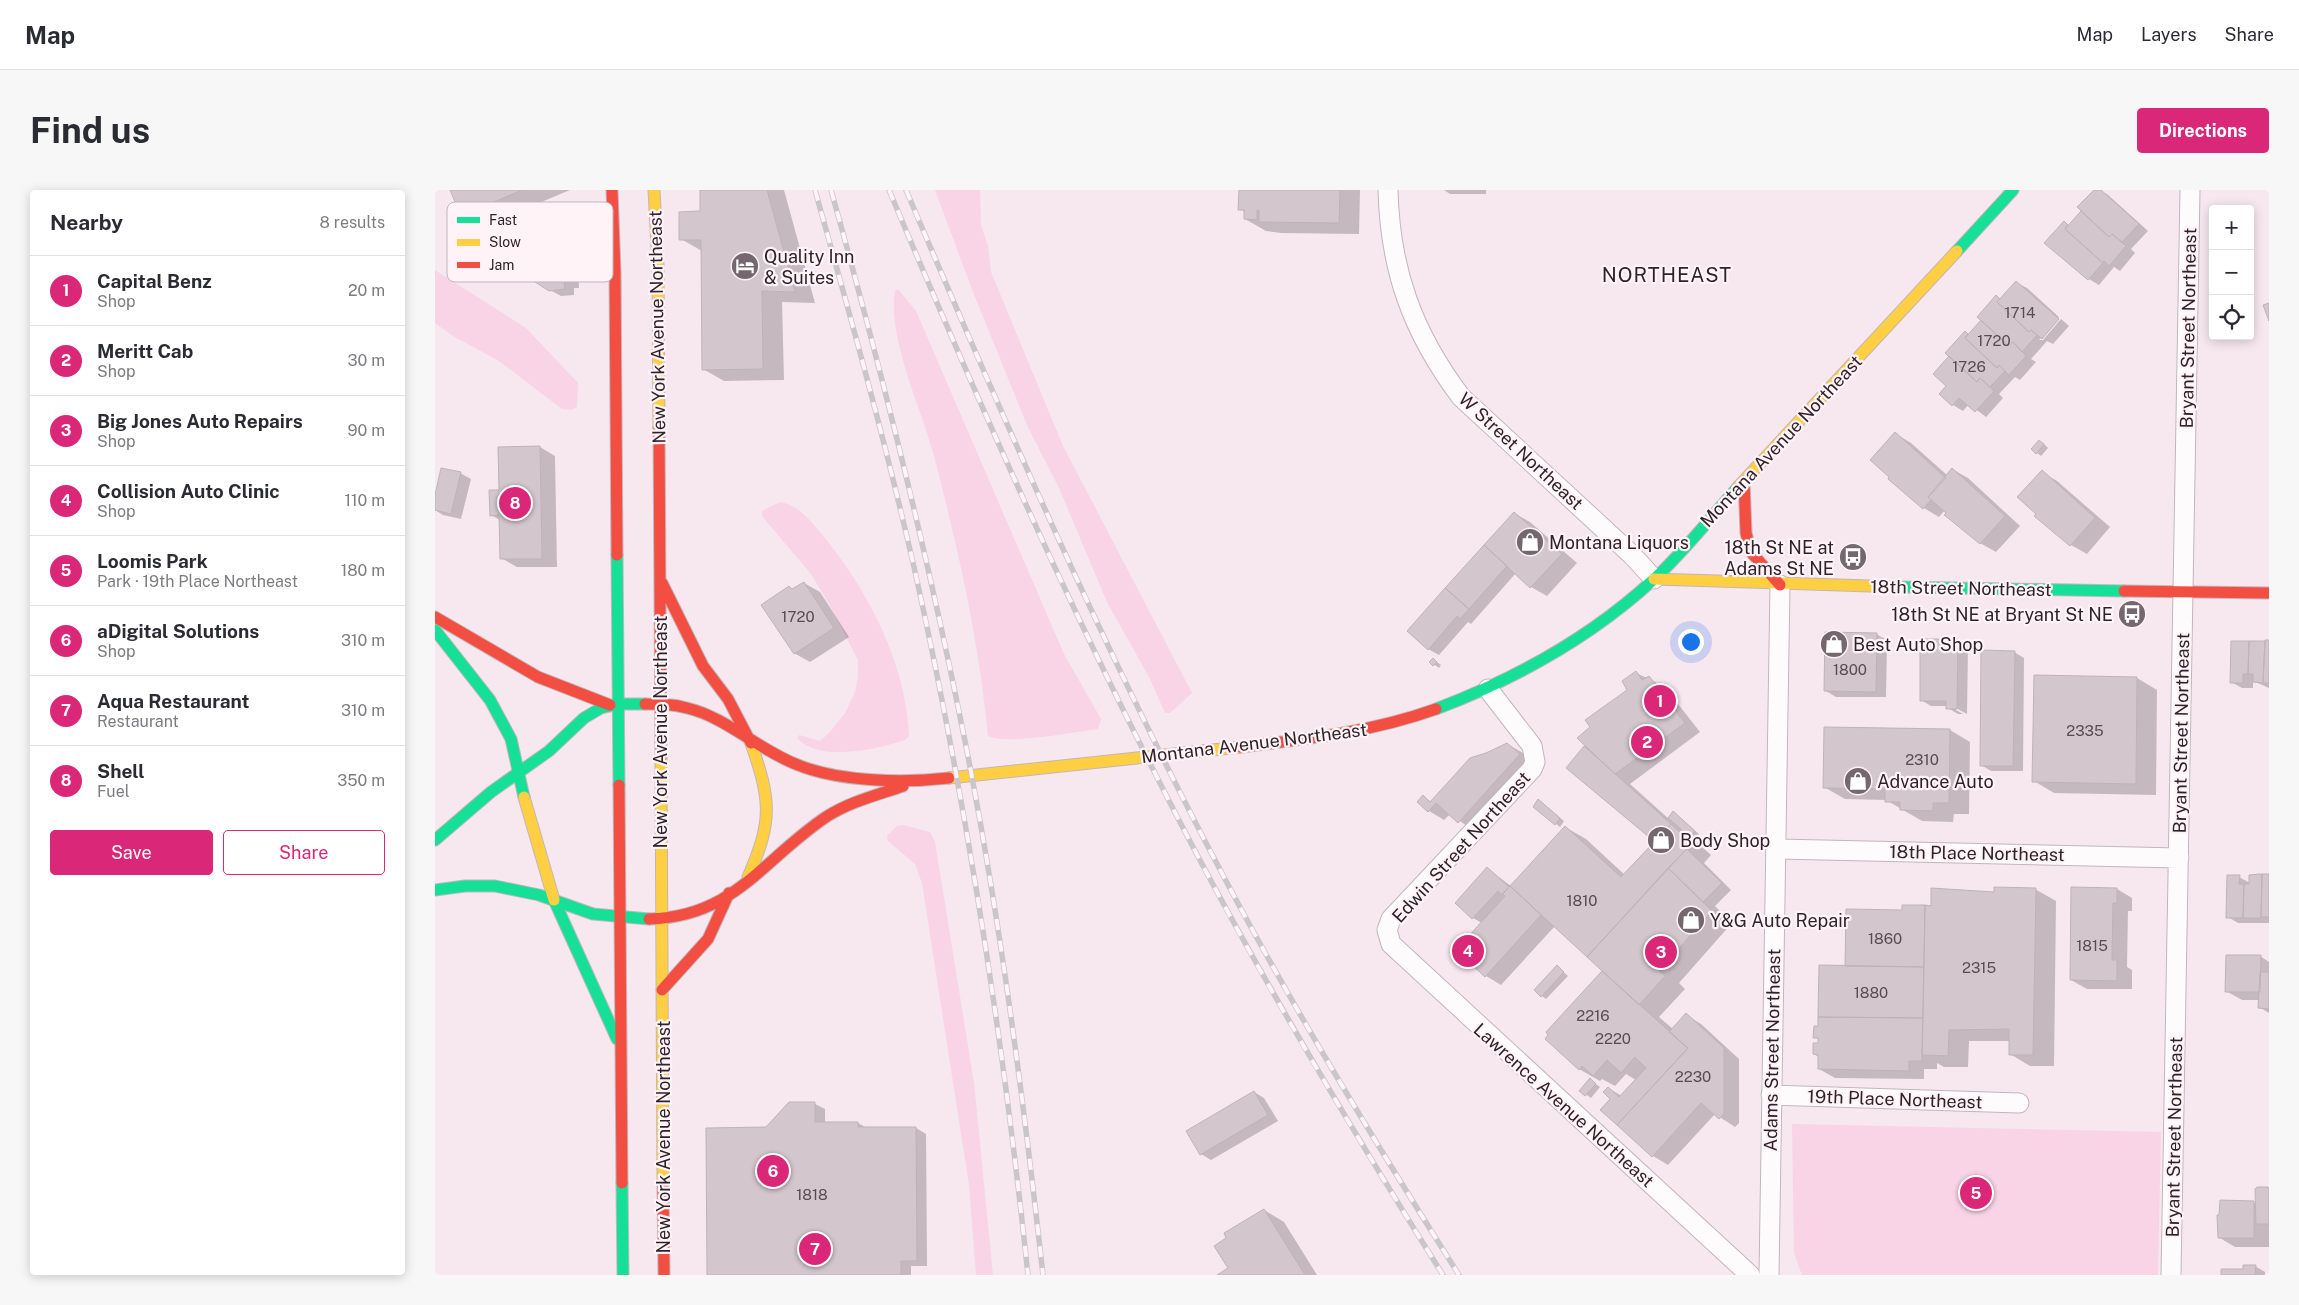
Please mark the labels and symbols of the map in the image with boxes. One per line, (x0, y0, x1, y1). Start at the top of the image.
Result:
legend (447, 202, 613, 282)
street label: New York Avenue Northeast (644, 210, 670, 444)
text: Fast (489, 212, 517, 228)
street label: Bryant Street Northeast (2176, 227, 2200, 429)
text: Slow (489, 234, 521, 250)
place label: Quality Inn & Suites (764, 246, 855, 288)
hotel icon: Quality Inn & Suites (730, 251, 760, 281)
text: Jam (489, 257, 514, 273)
district label: NORTHEAST (1602, 263, 1732, 287)
house number: 1714 (2005, 304, 2035, 321)
house number: 1720 (1977, 332, 2011, 349)
street label: Montana Avenue Northeast (1696, 351, 1866, 531)
house number: 1726 (1952, 358, 1986, 375)
street label: W Street Northeast (1455, 388, 1587, 514)
pin: 8 (499, 484, 531, 522)
shop icon: Montana Liquors (1515, 527, 1545, 557)
place label: Montana Liquors (1549, 532, 1689, 553)
place label: 18th St NE at Adams St NE (1724, 537, 1834, 579)
bus stop icon: 18th St NE at Adams St NE (1838, 542, 1868, 572)
street label: 18th Street Northeast (1870, 576, 2052, 600)
bus stop icon: 18th St NE at Bryant St NE (2117, 599, 2147, 629)
place label: 18th St NE at Bryant St NE (1891, 604, 2113, 625)
house number: 1720 (781, 608, 815, 625)
street label: New York Avenue Northeast (650, 615, 671, 849)
your location (1678, 629, 1704, 655)
shop icon: Best Auto Shop (1819, 629, 1849, 659)
street label: Bryant Street Northeast (2169, 632, 2193, 834)
place label: Best Auto Shop (1853, 634, 1983, 655)
house number: 1800 (1833, 661, 1867, 678)
pin: 1 (1644, 682, 1676, 720)
street label: Montana Avenue Northeast (1140, 719, 1368, 767)
house number: 2335 (2066, 722, 2104, 739)
pin: 2 (1631, 723, 1663, 761)
house number: 2310 (1905, 751, 1939, 768)
shop icon: Advance Auto (1843, 766, 1873, 796)
street label: Edwin Street Northeast (1388, 767, 1534, 927)
place label: Advance Auto (1877, 771, 1994, 792)
shop icon: Body Shop (1646, 825, 1676, 855)
place label: Body Shop (1680, 830, 1770, 851)
street label: 18th Place Northeast (1889, 841, 2065, 865)
house number: 1810 (1566, 892, 1598, 909)
shop icon: Y&G Auto Repair (1676, 905, 1706, 935)
place label: Y&G Auto Repair (1710, 910, 1850, 931)
house number: 1860 (1868, 930, 1902, 947)
pin: 4 (1452, 932, 1484, 970)
pin: 3 (1645, 933, 1677, 971)
house number: 1815 (2076, 937, 2108, 954)
street label: Adams Street Northeast (1760, 948, 1784, 1152)
house number: 2315 (1962, 959, 1996, 976)
house number: 1880 (1854, 984, 1888, 1001)
house number: 2216 (1576, 1007, 1610, 1024)
street label: Lawrence Avenue Northeast (1470, 1019, 1658, 1191)
street label: New York Avenue Northeast (653, 1020, 674, 1254)
house number: 2220 (1595, 1030, 1631, 1047)
street label: Bryant Street Northeast (2162, 1036, 2186, 1238)
house number: 2230 (1675, 1068, 1711, 1085)
street label: 19th Place Northeast (1807, 1085, 1983, 1113)
pin: 6 (757, 1152, 789, 1190)
pin: 5 (1960, 1174, 1992, 1212)
house number: 1818 (796, 1186, 828, 1203)
pin: 7 (799, 1230, 831, 1268)

